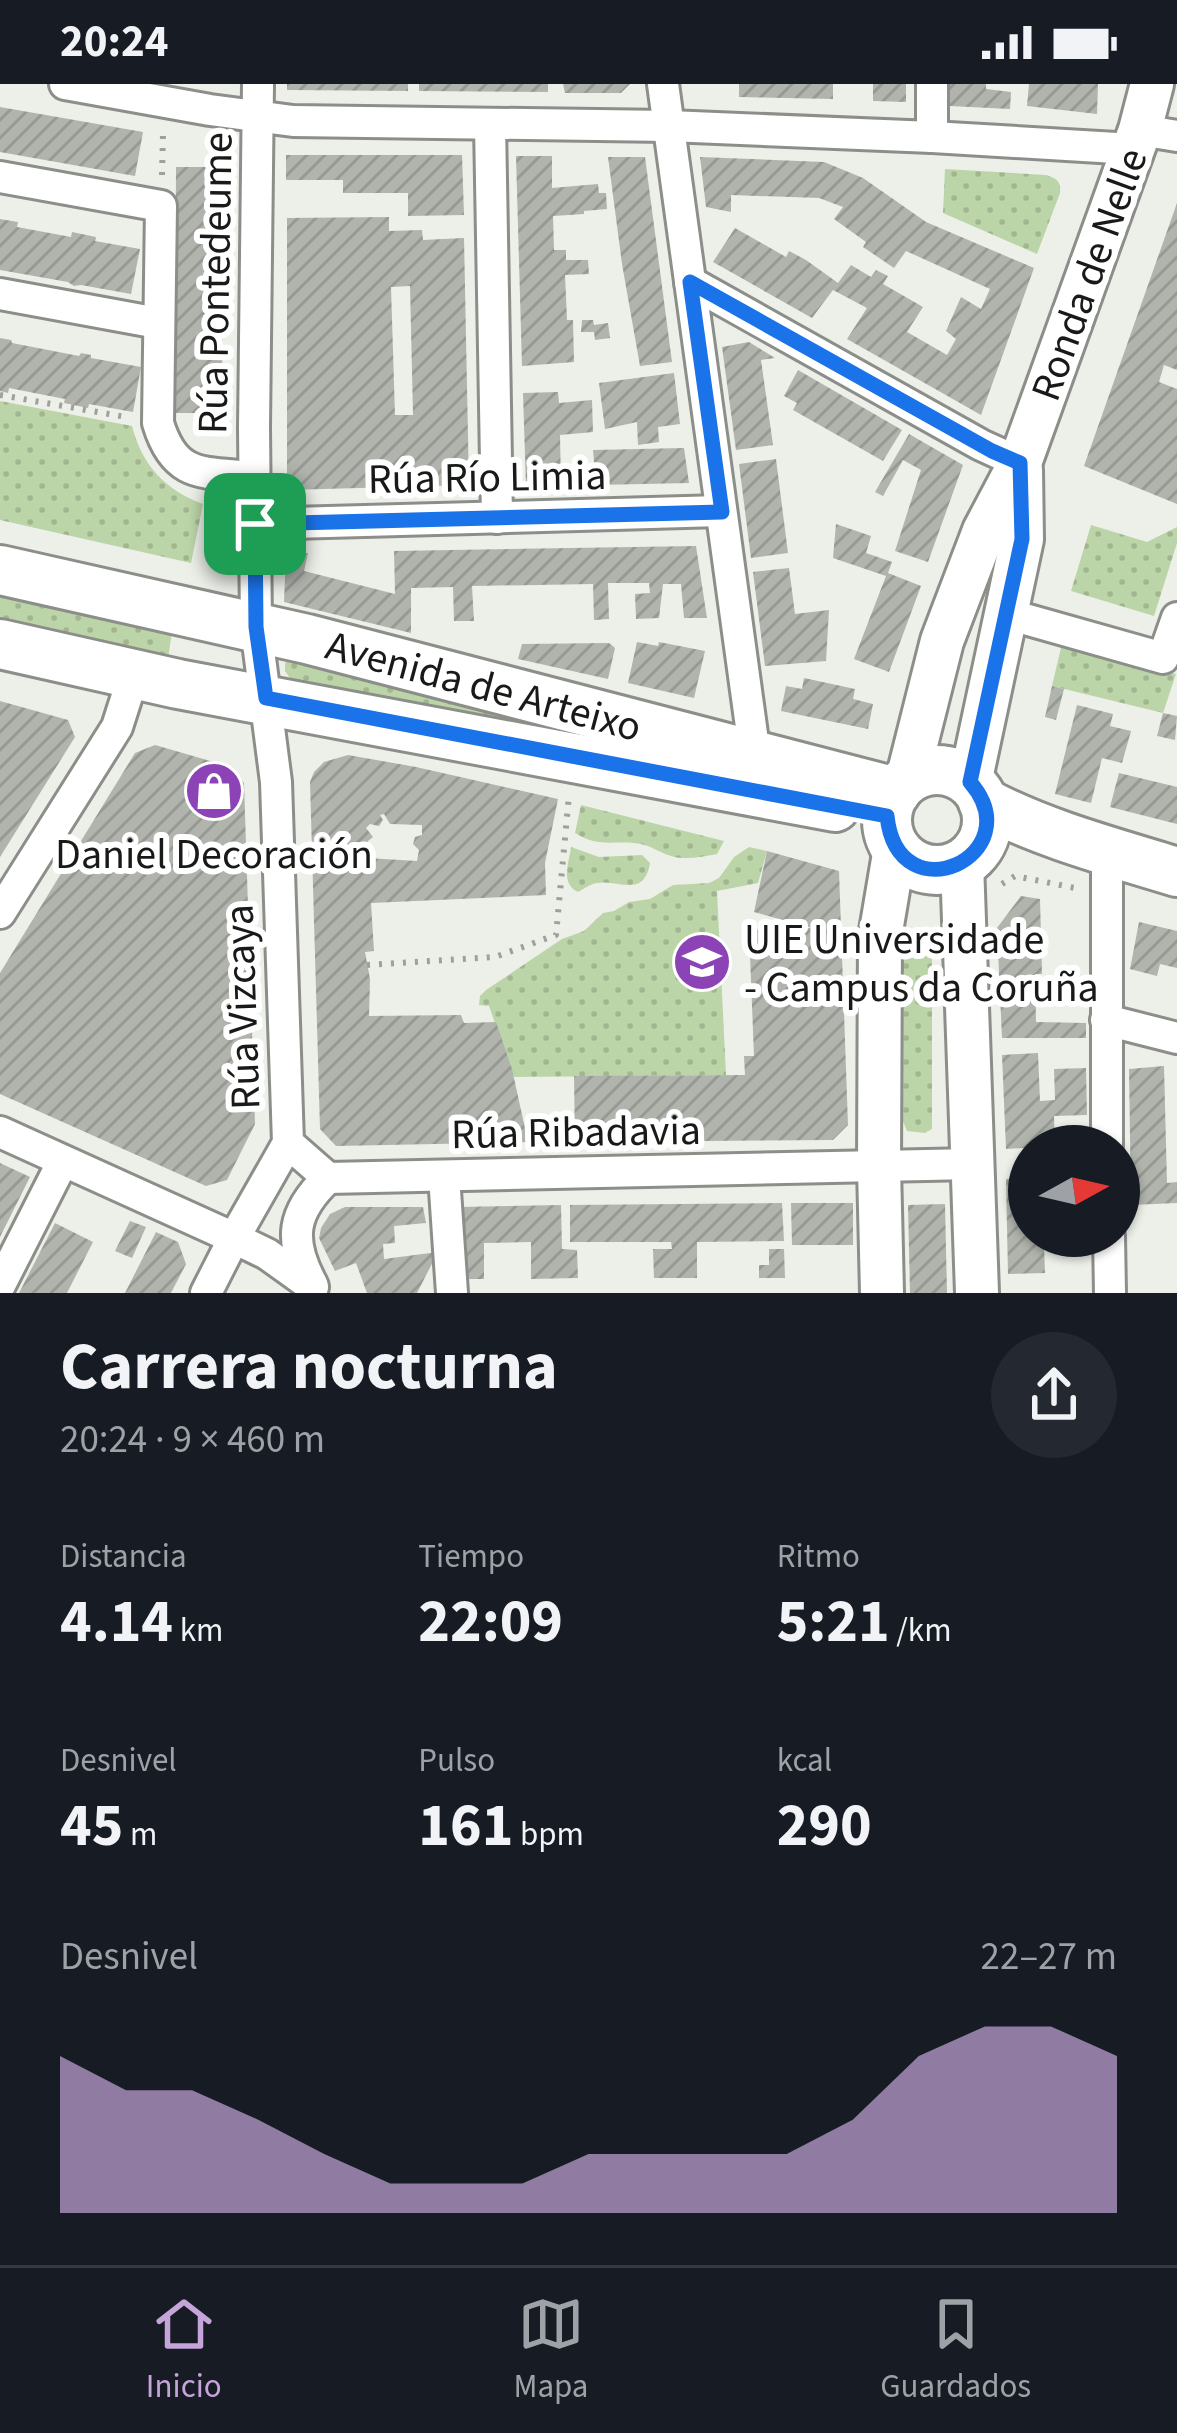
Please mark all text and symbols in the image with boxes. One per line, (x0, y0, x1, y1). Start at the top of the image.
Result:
text: 20:24 (60, 10, 169, 74)
street label: Rúa Pontedeume (183, 132, 249, 434)
street label: Ronda de Nelle (1016, 140, 1163, 409)
street label: Rúa Río Limia (367, 446, 607, 510)
pin (204, 473, 306, 575)
icon: arrive (222, 491, 288, 557)
street label: Avenida de Arteixo (319, 616, 648, 758)
shop icon: Daniel Decoración (183, 760, 245, 822)
place label: Daniel Decoración (55, 825, 373, 885)
street label: Rúa Vizcaya (209, 903, 277, 1111)
place label: UIE Universidade - Campus da Coruña (744, 910, 1099, 1018)
school or university icon: UIE Universidade - Campus da Coruña (671, 931, 733, 993)
street label: Rúa Ribadavia (451, 1101, 702, 1165)
north arrow (1008, 1125, 1140, 1257)
map controls (1008, 1125, 1140, 1257)
text: Carrera nocturna (60, 1320, 558, 1414)
button: share (991, 1332, 1117, 1458)
text: 20:24 · 9 × 460 m (60, 1412, 325, 1468)
text: Distancia (60, 1533, 187, 1580)
text: Tiempo (418, 1533, 524, 1580)
text: Ritmo (777, 1533, 860, 1580)
text: 4.14 (60, 1580, 173, 1665)
text: 22:09 (418, 1580, 563, 1665)
text: 5:21 (777, 1580, 890, 1665)
text: km (173, 1607, 223, 1654)
text: /km (890, 1607, 952, 1654)
text: Desnivel (60, 1737, 177, 1784)
text: Pulso (418, 1737, 495, 1784)
text: kcal (777, 1737, 832, 1784)
text: 45 (60, 1784, 123, 1869)
text: 161 (418, 1784, 513, 1869)
text: 290 (777, 1784, 872, 1869)
text: m (123, 1811, 157, 1858)
text: bpm (513, 1811, 584, 1858)
text: Desnivel (60, 1929, 198, 1985)
text: 22–27 m (981, 1929, 1117, 1985)
tab: Inicio (146, 2291, 222, 2410)
tab: Mapa (513, 2291, 589, 2410)
tab: Guardados (880, 2291, 1031, 2410)

